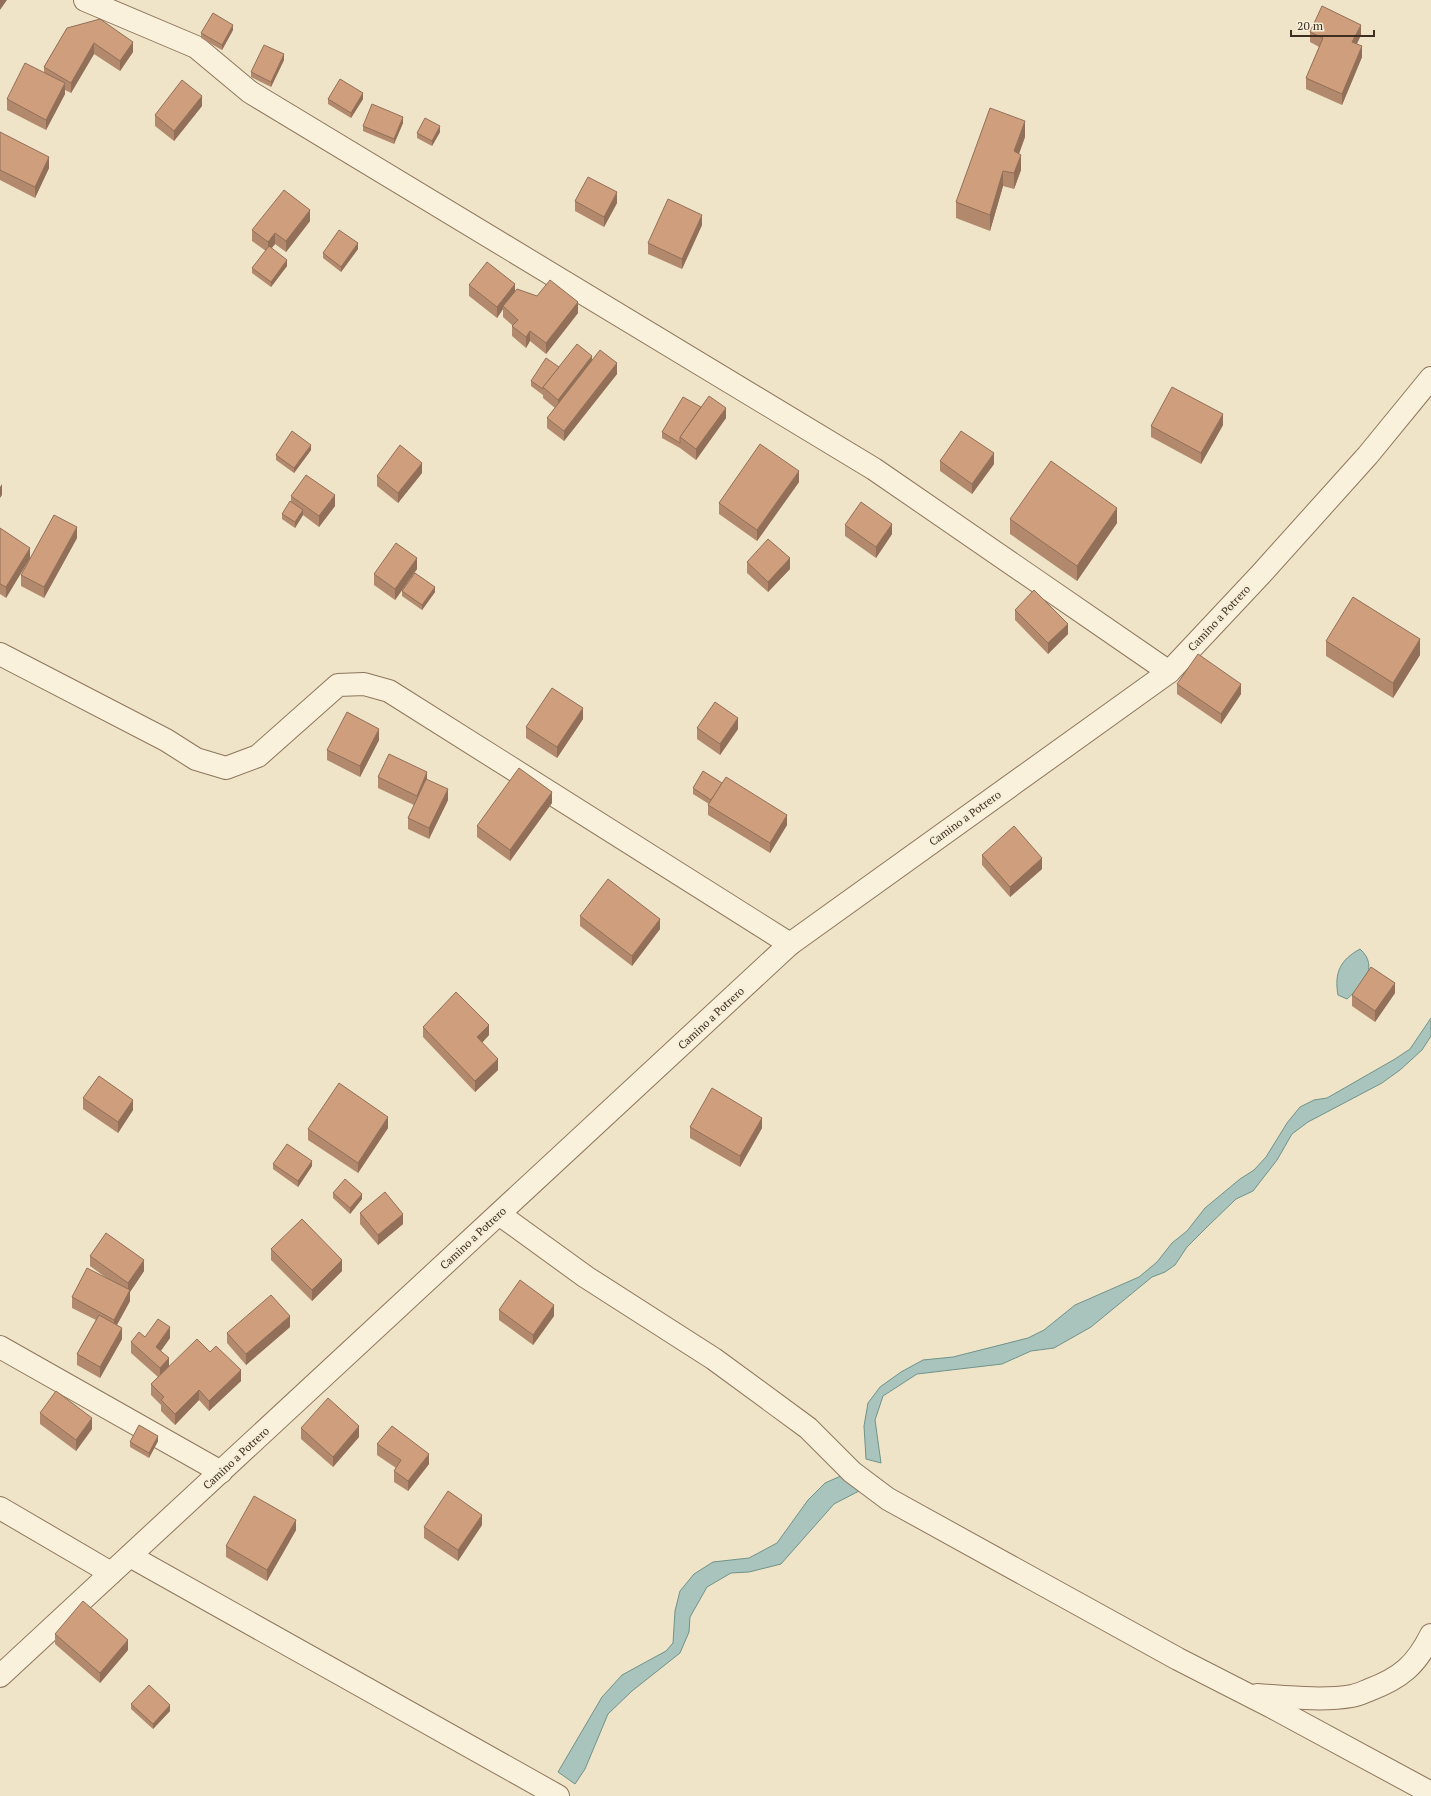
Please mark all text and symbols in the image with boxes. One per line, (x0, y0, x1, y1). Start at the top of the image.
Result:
scale bar (1291, 12, 1374, 38)
text: 20 m (1297, 18, 1324, 33)
street label: Camino a Potrero (1185, 582, 1253, 654)
street label: Camino a Potrero (926, 787, 1004, 849)
street label: Camino a Potrero (675, 984, 747, 1052)
street label: Camino a Potrero (437, 1204, 509, 1272)
street label: Camino a Potrero (200, 1424, 272, 1492)

